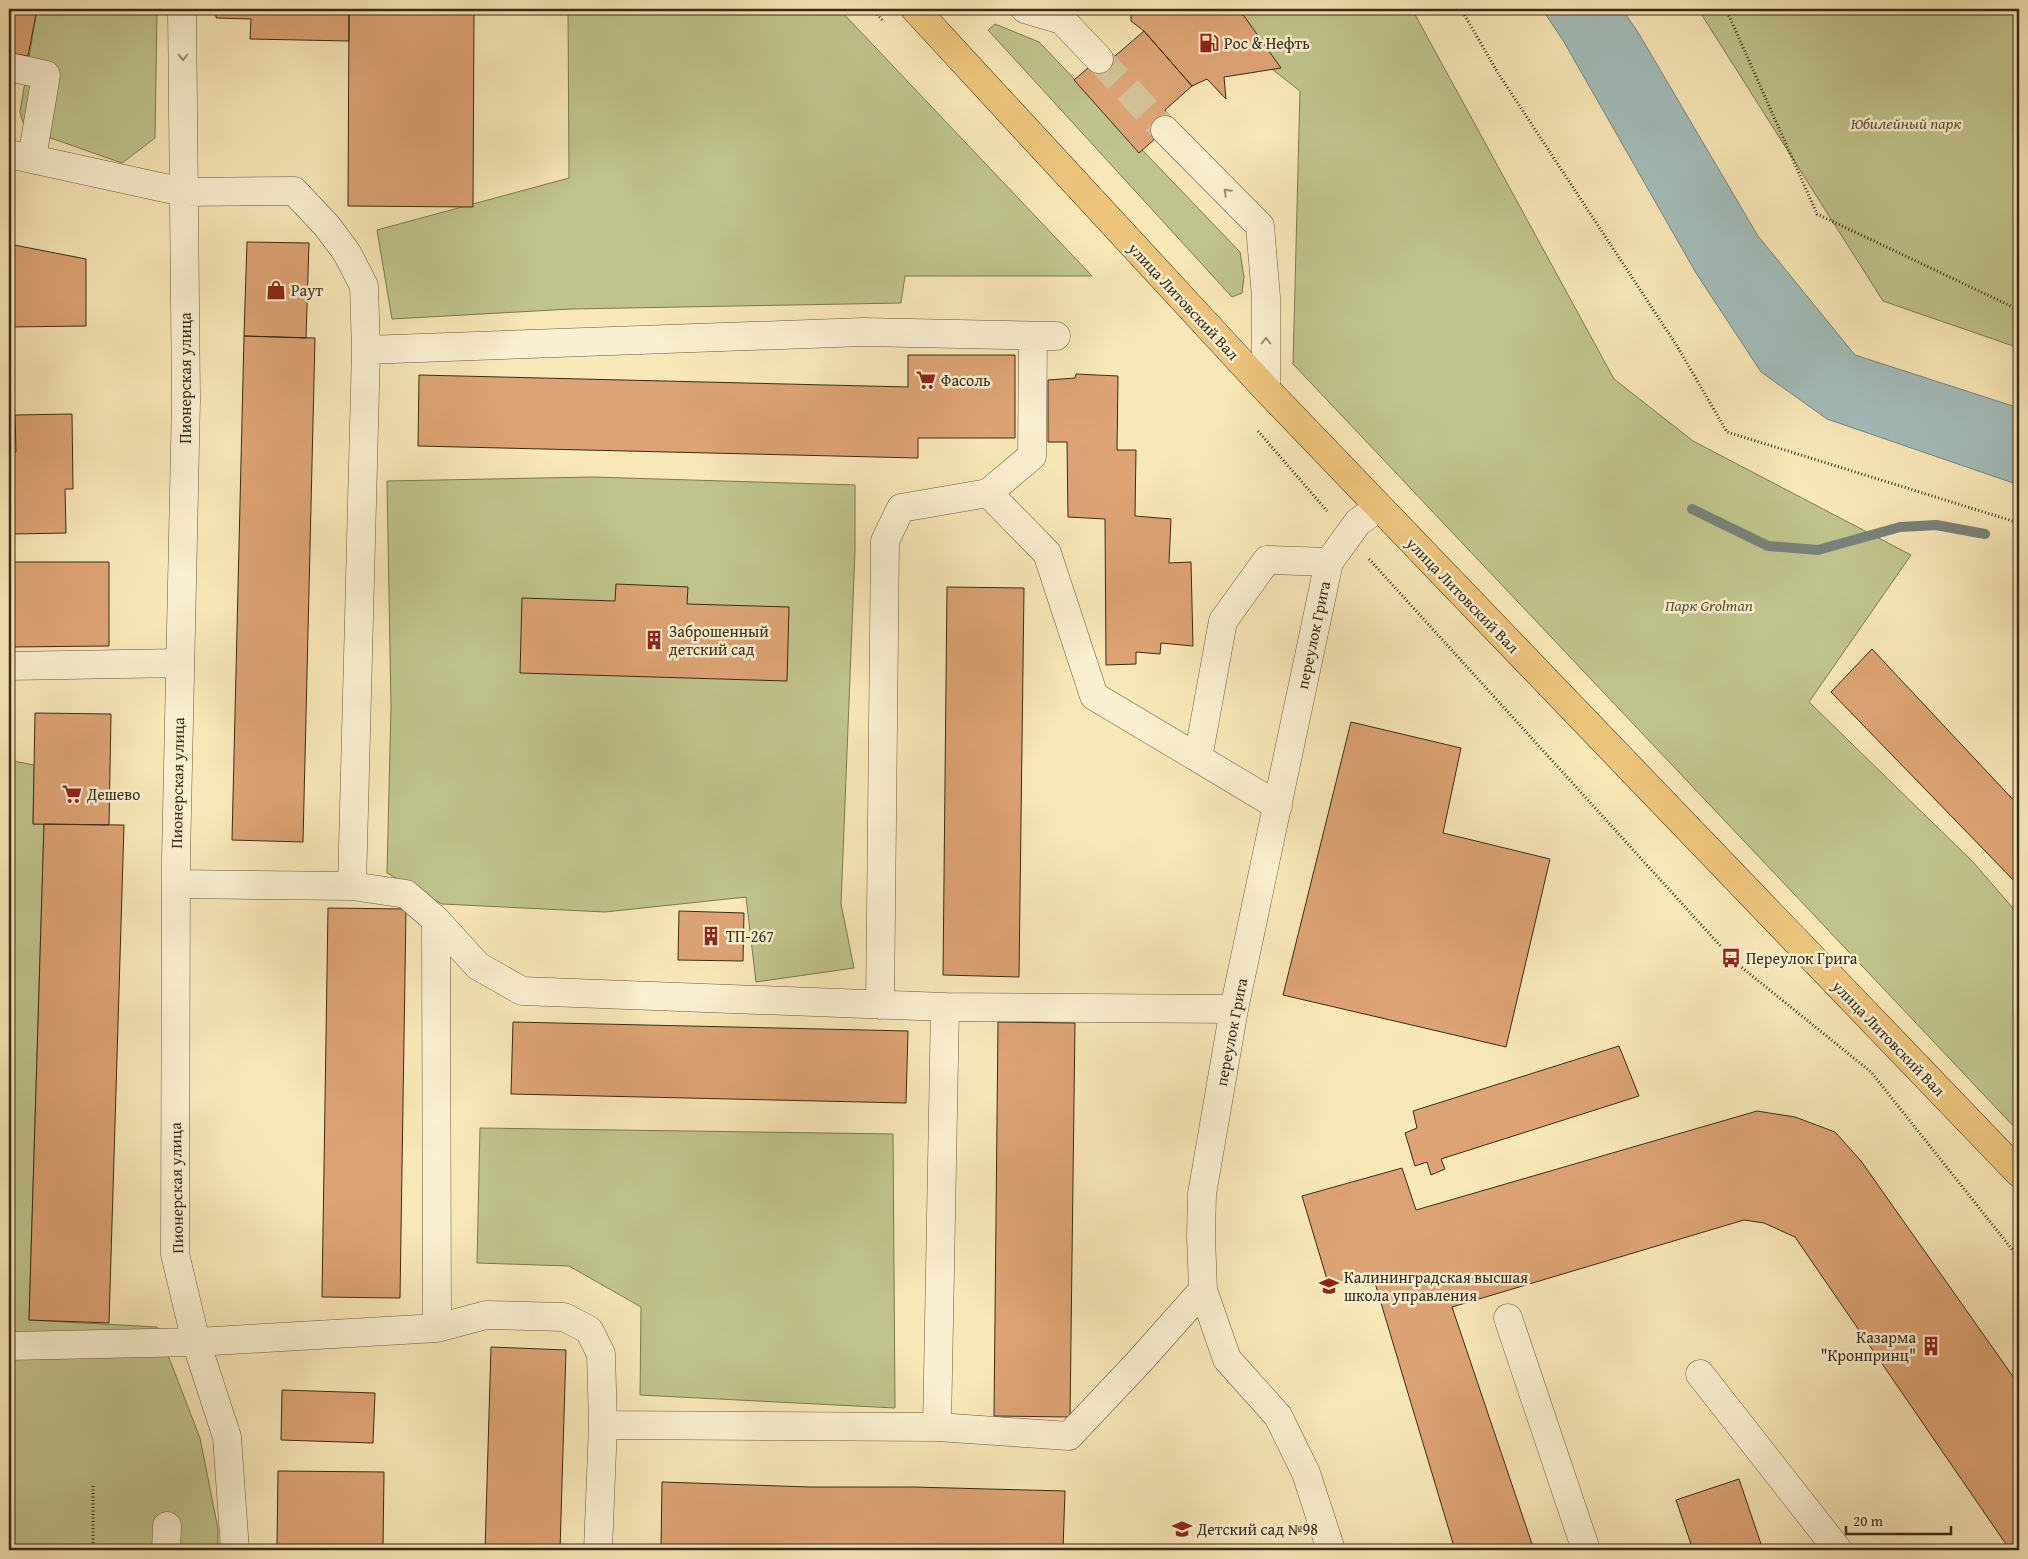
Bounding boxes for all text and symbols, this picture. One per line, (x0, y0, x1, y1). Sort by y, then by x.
place label: Рос & Нефть (1224, 31, 1310, 55)
fuel station icon: Рос & Нефть (1198, 32, 1220, 54)
one-way arrow (178, 54, 188, 62)
park label: Юбилейный парк (1851, 111, 1961, 135)
one-way arrow (1224, 189, 1233, 198)
street label: улица Литовский Вал (1122, 236, 1245, 365)
place label: Раут (291, 278, 323, 302)
shop icon: Раут (265, 279, 287, 301)
street label: Пионерская улица (173, 312, 197, 444)
one-way arrow (1261, 336, 1271, 344)
place label: Фасоль (941, 368, 991, 392)
supermarket icon: Фасоль (915, 369, 937, 391)
street label: улица Литовский Вал (1400, 531, 1525, 659)
street label: переулок Грига (1290, 578, 1336, 691)
park label: Парк Grolman (1665, 593, 1753, 617)
place label: Заброшенный детский сад (669, 619, 769, 661)
building icon: Заброшенный детский сад (643, 629, 665, 651)
street label: Пионерская улица (164, 717, 190, 849)
place label: Дешево (86, 782, 140, 806)
supermarket icon: Дешево (61, 783, 83, 805)
place label: ТП-267 (726, 924, 774, 948)
building icon: ТП-267 (700, 925, 722, 947)
place label: Переулок Грига (1746, 946, 1858, 970)
bus stop icon: Переулок Грига (1720, 947, 1742, 969)
street label: улица Литовский Вал (1826, 974, 1951, 1102)
street label: переулок Грига (1209, 975, 1253, 1088)
street label: Пионерская улица (163, 1122, 189, 1254)
place label: Калининградская высшая школа управления (1344, 1265, 1528, 1307)
school or university icon: Калининградская высшая школа управления (1318, 1275, 1340, 1297)
place label: Казарма "Кронпринц" (1820, 1325, 1916, 1367)
building icon: Казарма "Кронпринц" (1920, 1335, 1942, 1357)
scale bar (1846, 1504, 1950, 1536)
text: 20 m (1853, 1510, 1884, 1531)
place label: Детский сад №98 (1196, 1517, 1318, 1541)
school or university icon: Детский сад №98 (1171, 1518, 1193, 1540)

